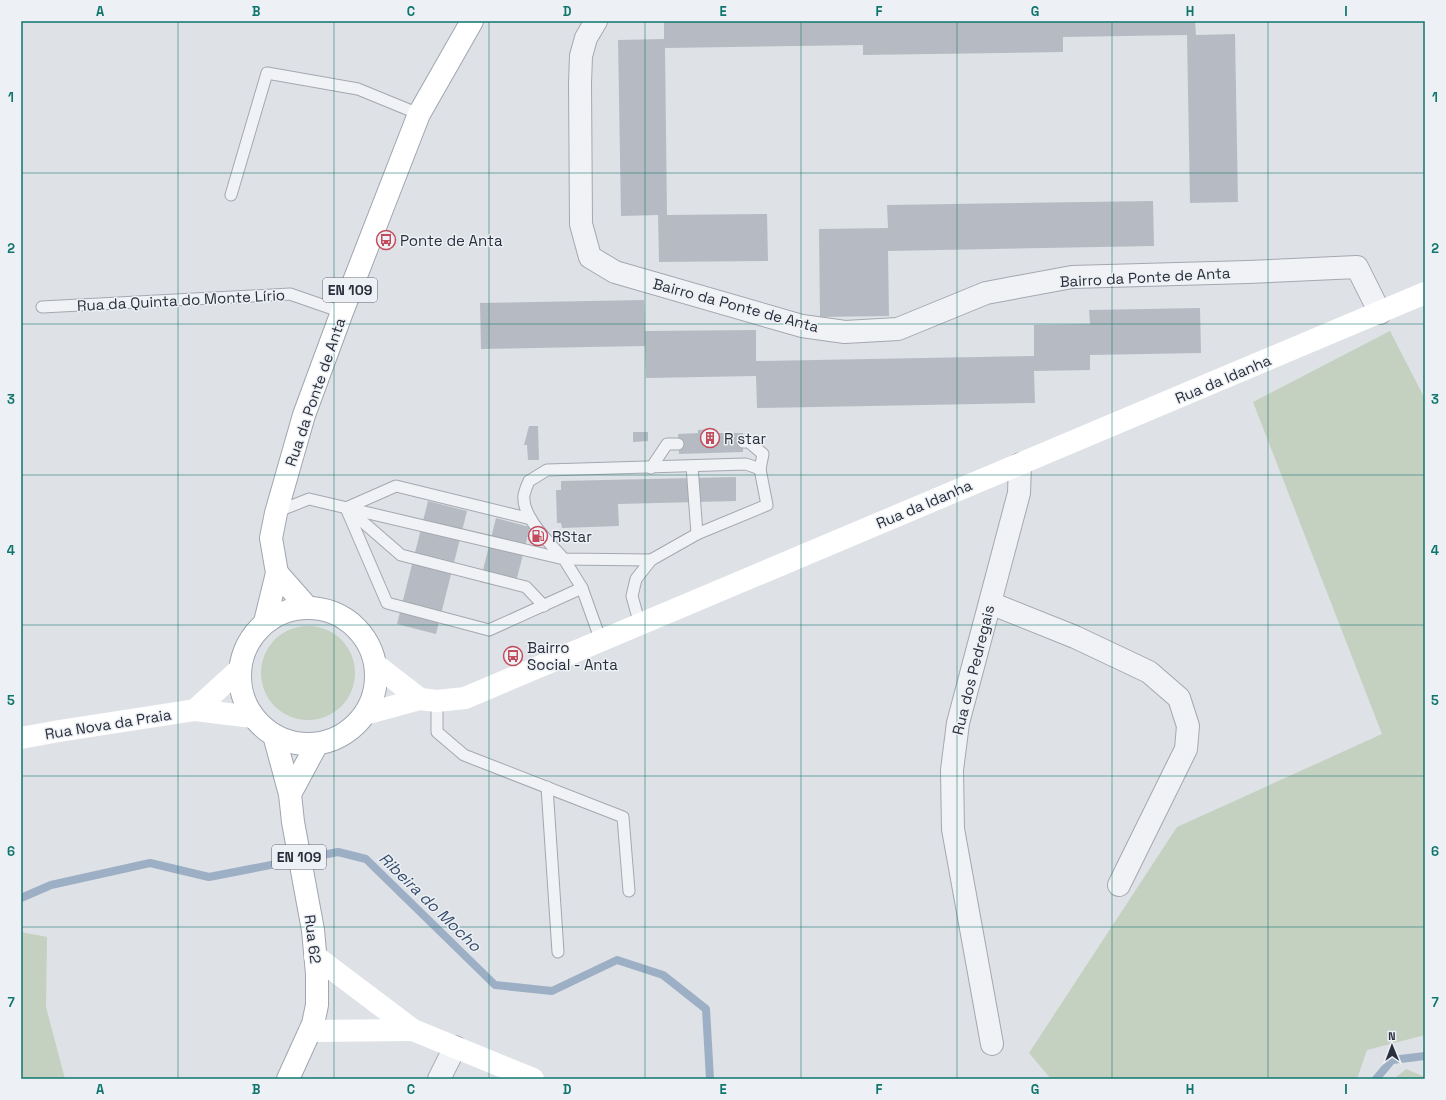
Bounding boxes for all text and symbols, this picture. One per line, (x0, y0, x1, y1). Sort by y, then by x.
text: A (96, 3, 105, 20)
text: B (252, 3, 261, 20)
text: C (407, 3, 415, 20)
text: D (563, 3, 572, 20)
text: E (719, 3, 727, 20)
text: F (876, 3, 883, 20)
text: G (1031, 3, 1039, 20)
text: H (1186, 3, 1194, 20)
text: I (1344, 3, 1348, 20)
text: 1 (8, 89, 14, 106)
text: 1 (1432, 89, 1438, 106)
bus stop icon: Ponte de Anta (375, 229, 397, 251)
place label: Ponte de Anta (400, 231, 503, 250)
text: 2 (7, 240, 15, 257)
text: 2 (1431, 240, 1439, 257)
street label: Bairro da Ponte de Anta (1059, 263, 1231, 291)
street label: Bairro da Ponte de Anta (651, 274, 821, 336)
road number: EN 109 (323, 278, 377, 302)
street label: Rua da Quinta do Monte Lírio (76, 285, 286, 315)
street label: Rua da Ponte de Anta (281, 315, 349, 469)
street label: Rua da Idanha (1172, 350, 1274, 408)
text: 3 (7, 391, 15, 408)
text: 3 (1431, 391, 1439, 408)
building icon: R star (699, 427, 721, 449)
place label: R star (724, 429, 767, 448)
street label: Rua da Idanha (873, 475, 975, 533)
fuel station icon: RStar (527, 525, 549, 547)
place label: RStar (552, 527, 592, 546)
text: 4 (7, 542, 15, 559)
text: 4 (1431, 542, 1439, 559)
street label: Rua dos Pedregais (948, 603, 998, 737)
place label: Bairro Social - Anta (527, 638, 618, 674)
bus stop icon: Bairro Social - Anta (502, 645, 524, 667)
text: 5 (7, 692, 15, 709)
text: 5 (1431, 692, 1439, 709)
street label: Rua Nova da Praia (43, 705, 173, 743)
text: 6 (7, 843, 15, 860)
text: 6 (1431, 843, 1439, 860)
road number: EN 109 (272, 845, 326, 869)
water label: Ribeira do Mocho (374, 848, 486, 957)
street label: Rua 62 (301, 913, 325, 965)
text: 7 (7, 994, 15, 1011)
text: 7 (1431, 994, 1439, 1011)
north arrow (1372, 1026, 1412, 1066)
text: N (1388, 1029, 1396, 1043)
text: A (96, 1081, 105, 1098)
text: B (252, 1081, 261, 1098)
text: C (407, 1081, 415, 1098)
text: D (563, 1081, 572, 1098)
text: E (719, 1081, 727, 1098)
text: F (876, 1081, 883, 1098)
text: G (1031, 1081, 1039, 1098)
text: H (1186, 1081, 1194, 1098)
text: I (1344, 1081, 1348, 1098)

